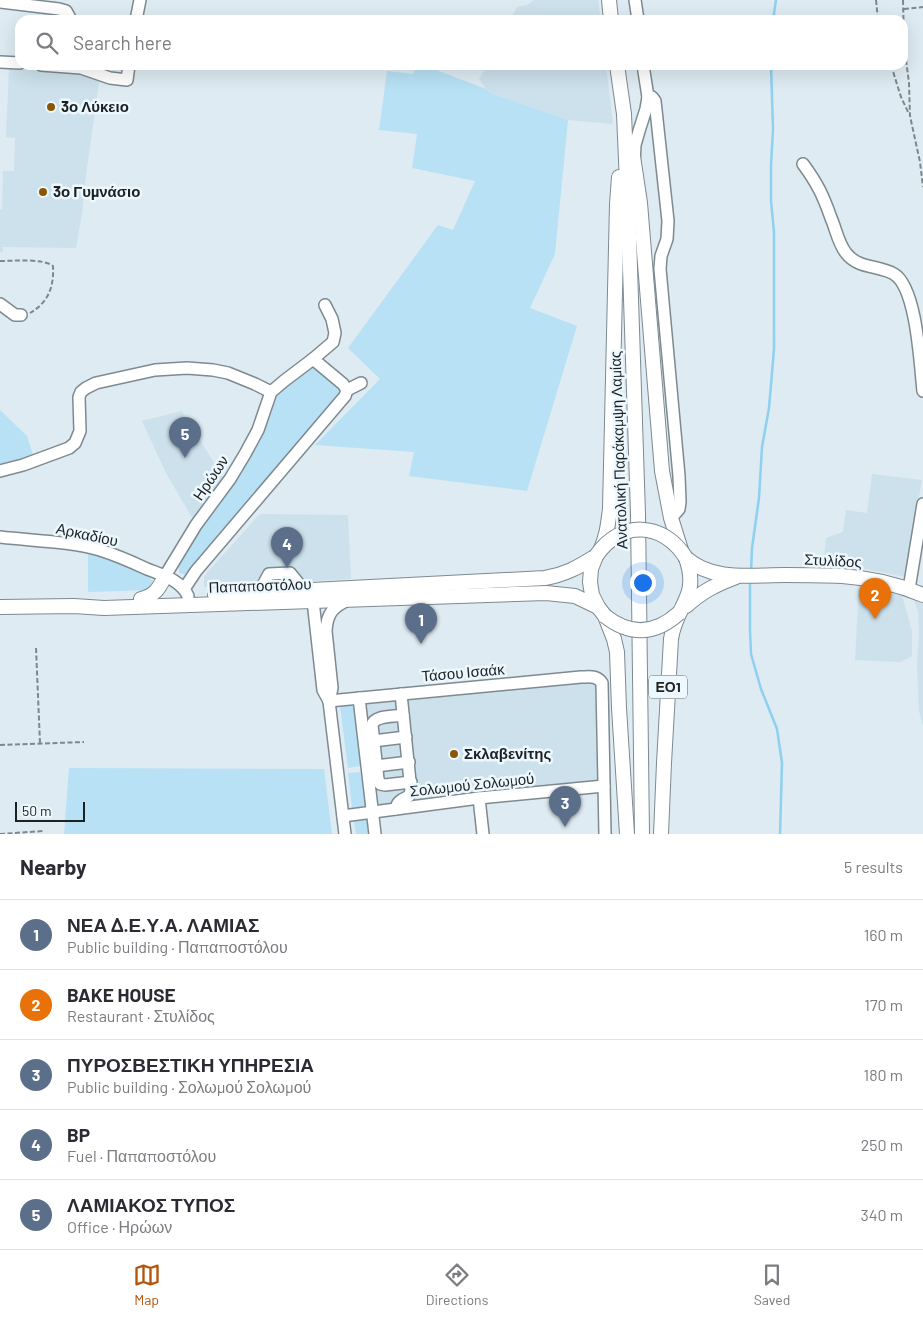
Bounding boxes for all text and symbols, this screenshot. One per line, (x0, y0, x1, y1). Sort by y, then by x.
search box (15, 15, 908, 70)
icon: search (33, 29, 61, 57)
text: Search here (73, 31, 172, 54)
place label: 3ο Λύκειο (61, 97, 129, 115)
marker: 3ο Λύκειο (45, 101, 57, 113)
place label: 3ο Γυμνάσιο (53, 182, 140, 200)
marker: 3ο Γυμνάσιο (37, 186, 49, 198)
street label: Ανατολική Παράκαμψη Λαμίας (606, 351, 630, 549)
pin: 5 (169, 417, 201, 458)
street label: Ηρώων (189, 452, 232, 503)
street label: Αρκαδίου (55, 519, 120, 549)
pin: 4 (271, 527, 303, 568)
street label: Στυλίδος (804, 550, 862, 570)
your location (630, 570, 656, 596)
street label: Παπαποστόλου (208, 574, 312, 596)
pin: 2 (859, 578, 891, 619)
pin: 1 (405, 603, 437, 644)
street label: Τάσου Ισαάκ (421, 659, 506, 685)
road number: ΕΟ1 (649, 676, 687, 699)
place label: Σκλαβενίτης (464, 744, 551, 762)
marker: Σκλαβενίτης (448, 748, 460, 760)
street label: Σολωμού Σολωμού (409, 769, 535, 799)
pin: 3 (549, 786, 581, 827)
scale bar (15, 799, 85, 822)
text: 50 m (22, 802, 51, 819)
text: Nearby (20, 854, 86, 879)
text: 5 results (844, 857, 903, 876)
text: ΝΕΑ Δ.Ε.Υ.Α. ΛΑΜΙΑΣ (67, 913, 259, 936)
text: 1 (33, 925, 39, 944)
text: 160 m (864, 925, 903, 944)
text: Public building · Παπαποστόλου (67, 937, 288, 956)
text: BAKE HOUSE (67, 983, 176, 1006)
text: 2 (32, 995, 40, 1014)
text: 170 m (864, 995, 903, 1014)
text: Restaurant · Στυλίδος (67, 1006, 215, 1025)
text: ΠΥΡΟΣΒΕΣΤΙΚΗ ΥΠΗΡΕΣΙΑ (67, 1053, 314, 1076)
text: 3 (32, 1065, 40, 1084)
text: 180 m (864, 1065, 903, 1084)
text: Public building · Σολωμού Σολωμού (67, 1077, 311, 1096)
text: BP (67, 1123, 90, 1146)
text: 4 (31, 1135, 41, 1154)
text: 250 m (861, 1135, 903, 1154)
text: Fuel · Παπαποστόλου (67, 1146, 216, 1165)
text: ΛΑΜΙΑΚΟΣ ΤΥΠΟΣ (67, 1193, 235, 1216)
text: 5 (32, 1205, 40, 1224)
text: 340 m (860, 1205, 903, 1224)
text: Office · Ηρώων (67, 1217, 172, 1236)
tab: Map (133, 1261, 161, 1308)
tab: Directions (426, 1261, 488, 1308)
tab: Saved (754, 1261, 790, 1308)

